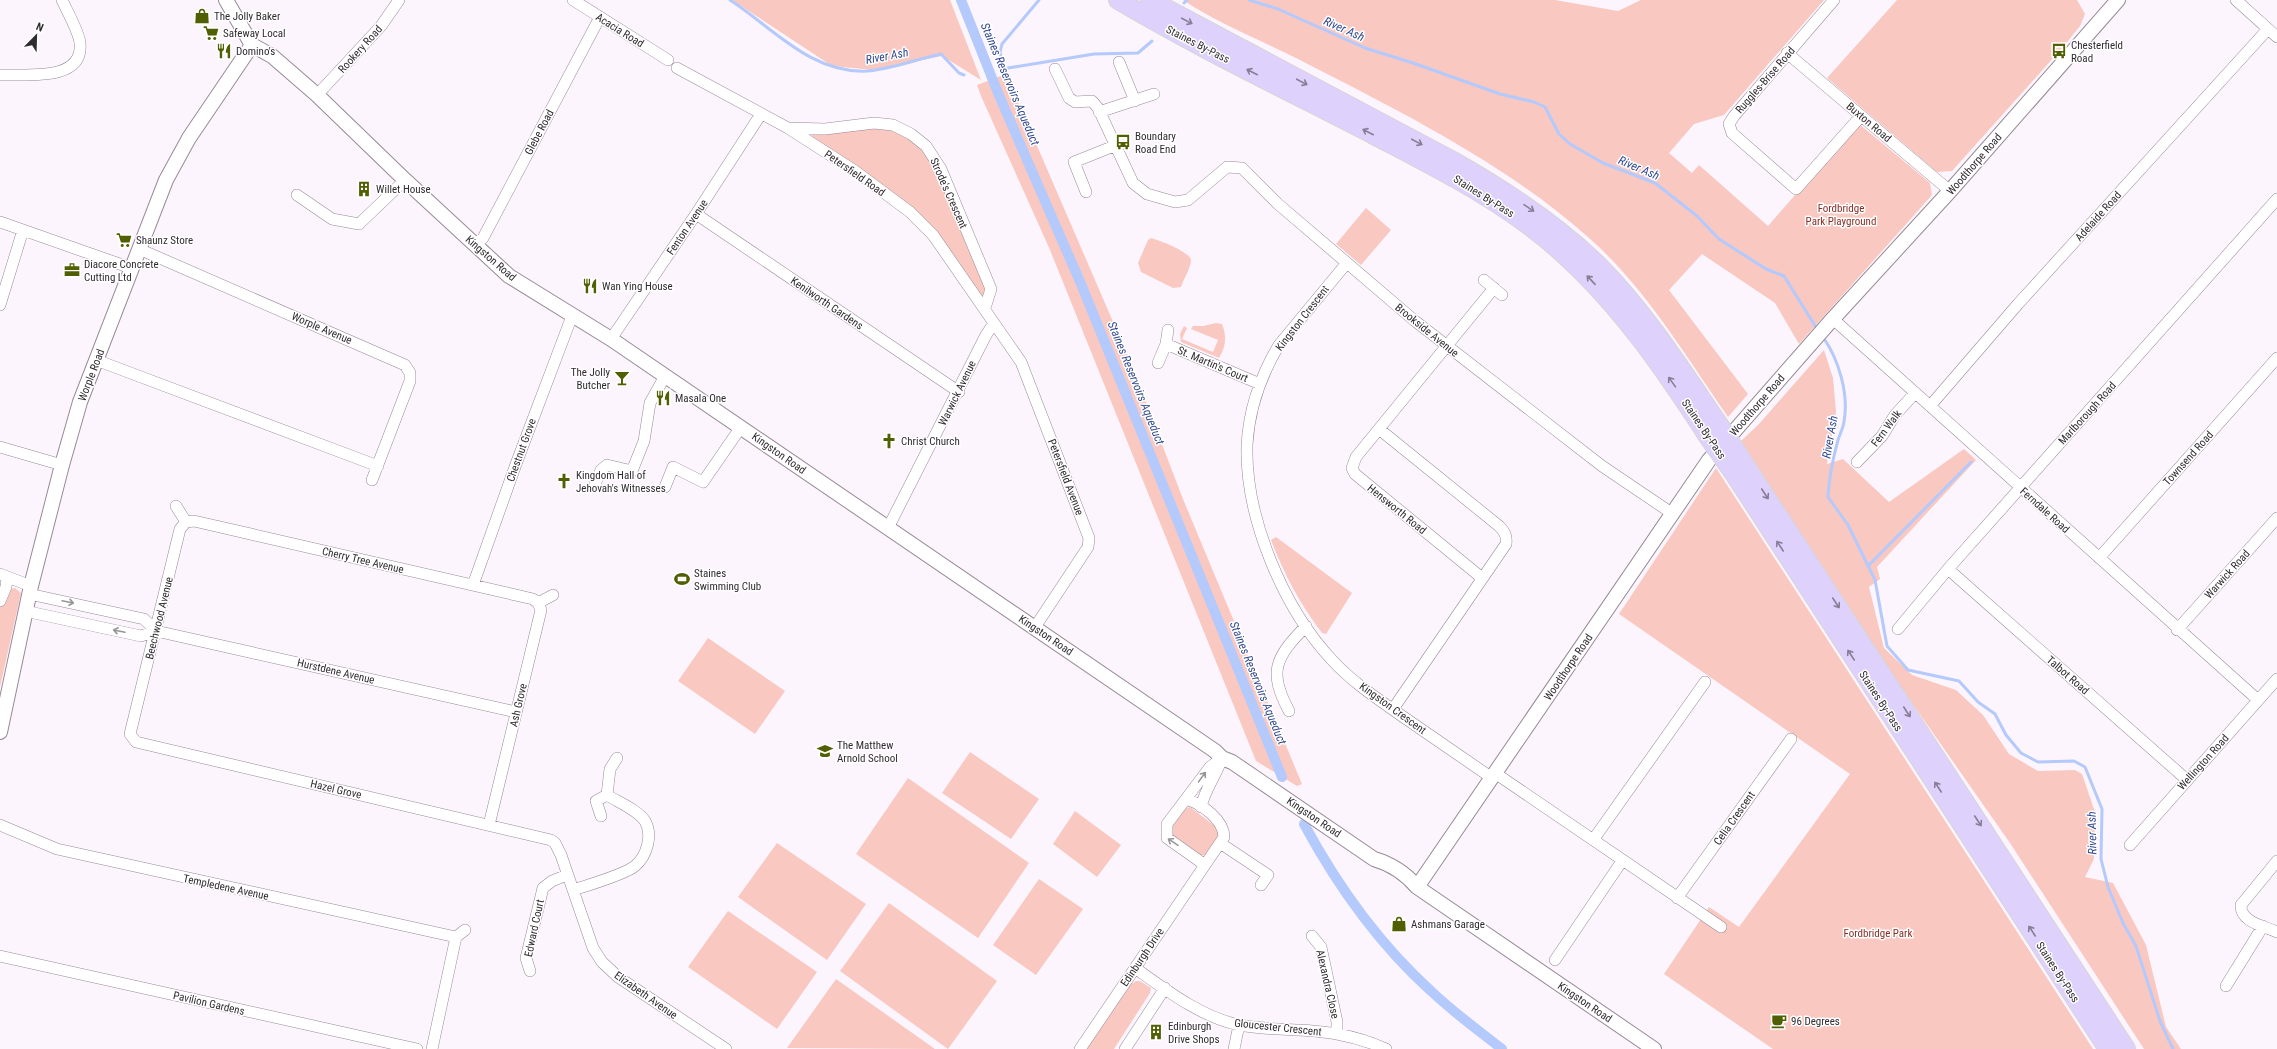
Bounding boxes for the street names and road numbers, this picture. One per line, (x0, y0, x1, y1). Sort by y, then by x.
street label: Acacia Road (593, 11, 646, 50)
street label: Rookery Road (336, 23, 385, 76)
street label: Staines By-Pass (1164, 23, 1232, 66)
street label: Ruggles-Brise Road (1733, 44, 1798, 116)
street label: Buxton Road (1844, 100, 1894, 145)
street label: Glebe Road (522, 107, 557, 157)
street label: Woodthorpe Road (1944, 131, 2005, 198)
street label: Petersfield Road (822, 148, 888, 199)
street label: Strode's Crescent (927, 156, 970, 230)
street label: Staines By-Pass (1451, 173, 1517, 220)
street label: Adelaide Road (2073, 189, 2124, 244)
street label: Fenton Avenue (664, 197, 711, 257)
street label: Kingston Road (463, 233, 519, 284)
street label: Kenilworth Gardens (788, 274, 865, 333)
street label: Kingston Crescent (1273, 283, 1332, 354)
street label: Brookside Avenue (1392, 301, 1461, 360)
street label: Worple Avenue (290, 310, 354, 347)
street label: St. Martin's Court (1176, 344, 1250, 385)
street label: Worple Road (76, 347, 107, 403)
street label: Warwick Avenue (936, 359, 979, 428)
street label: Woodthorpe Road (1727, 372, 1788, 439)
street label: Marlborough Road (2056, 379, 2119, 447)
street label: Staines By-Pass (1679, 397, 1728, 462)
street label: Fern Walk (1868, 407, 1904, 449)
street label: Chestnut Grove (504, 417, 539, 484)
street label: Townsend Road (2161, 428, 2216, 488)
street label: Kingston Road (749, 430, 808, 477)
street label: Petersfield Avenue (1045, 437, 1086, 517)
street label: Hensworth Road (1365, 482, 1429, 537)
street label: Ferndale Road (2017, 485, 2072, 536)
street label: Cherry Tree Avenue (321, 545, 405, 576)
street label: Warwick Road (2202, 547, 2253, 601)
street label: Beechwood Avenue (143, 576, 176, 661)
street label: Kingston Road (1016, 612, 1075, 658)
street label: Woodthorpe Road (1541, 632, 1595, 703)
street label: Talbot Road (2044, 654, 2091, 697)
street label: Hurstdene Avenue (296, 656, 376, 687)
street label: Staines By-Pass (1856, 669, 1905, 734)
street label: Kingston Crescent (1357, 680, 1429, 737)
street label: Ash Grove (507, 682, 530, 728)
street label: Wellington Road (2175, 732, 2232, 793)
street label: Hazel Grove (309, 777, 363, 802)
street label: Celia Crescent (1711, 789, 1758, 848)
street label: Kingston Road (1284, 794, 1343, 840)
street label: Templedene Avenue (182, 872, 270, 903)
street label: Edward Court (522, 898, 547, 958)
street label: Edinburgh Drive (1118, 926, 1167, 989)
street label: Staines By-Pass (2033, 940, 2082, 1005)
street label: Alexandra Close (1313, 948, 1342, 1020)
street label: Elizabeth Avenue (612, 969, 680, 1022)
street label: Kingston Road (1555, 979, 1614, 1025)
street label: Pavilion Gardens (172, 989, 246, 1018)
street label: Gloucester Crescent (1234, 1016, 1322, 1039)

